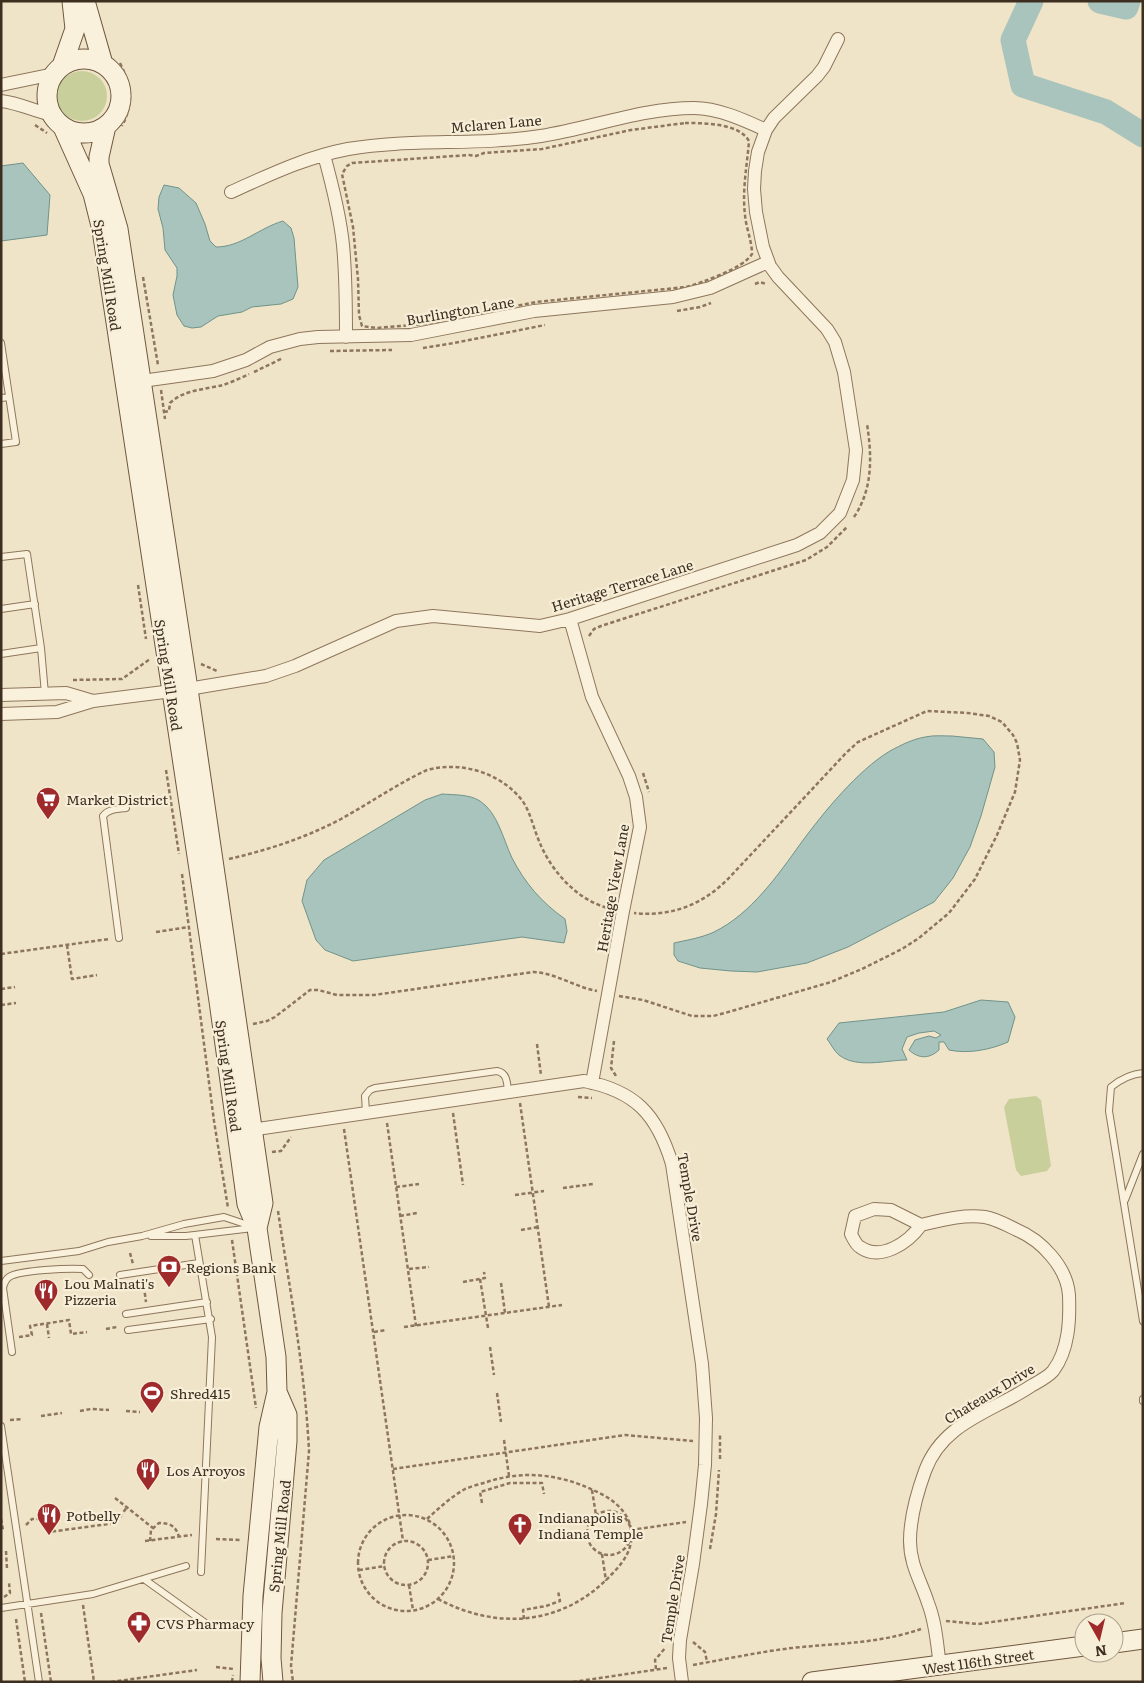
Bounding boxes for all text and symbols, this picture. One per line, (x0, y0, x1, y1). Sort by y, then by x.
street label: Mclaren Lane (450, 109, 542, 137)
street label: Spring Mill Road (89, 218, 127, 333)
street label: Burlington Lane (404, 291, 516, 329)
street label: Heritage Terrace Lane (549, 554, 695, 616)
street label: Spring Mill Road (150, 618, 188, 733)
supermarket icon: Market District (35, 786, 61, 820)
place label: Market District (66, 789, 169, 809)
street label: Heritage View Lane (591, 822, 633, 954)
street label: Spring Mill Road (211, 1019, 247, 1134)
street label: Temple Drive (673, 1151, 709, 1243)
bank icon: Regions Bank (156, 1254, 182, 1288)
place label: Regions Bank (186, 1257, 277, 1277)
place label: Lou Malnati's Pizzeria (64, 1273, 154, 1309)
restaurant icon: Lou Malnati's Pizzeria (33, 1278, 59, 1312)
street label: Chateaux Drive (940, 1358, 1038, 1428)
sports icon: Shred415 (139, 1380, 165, 1414)
place label: Shred415 (170, 1383, 230, 1403)
restaurant icon: Los Arroyos (135, 1457, 161, 1491)
place label: Los Arroyos (166, 1460, 245, 1480)
street label: Spring Mill Road (263, 1478, 295, 1593)
restaurant icon: Potbelly (36, 1502, 62, 1536)
place label: Potbelly (66, 1505, 122, 1525)
place label: Indianapolis Indiana Temple (538, 1507, 643, 1543)
church icon: Indianapolis Indiana Temple (507, 1512, 533, 1546)
street label: Temple Drive (655, 1553, 689, 1645)
pharmacy icon: CVS Pharmacy (126, 1610, 152, 1644)
place label: CVS Pharmacy (156, 1613, 255, 1633)
north arrow (1074, 1613, 1124, 1663)
text: N (1093, 1641, 1108, 1663)
street label: West 116th Street (921, 1643, 1035, 1679)

